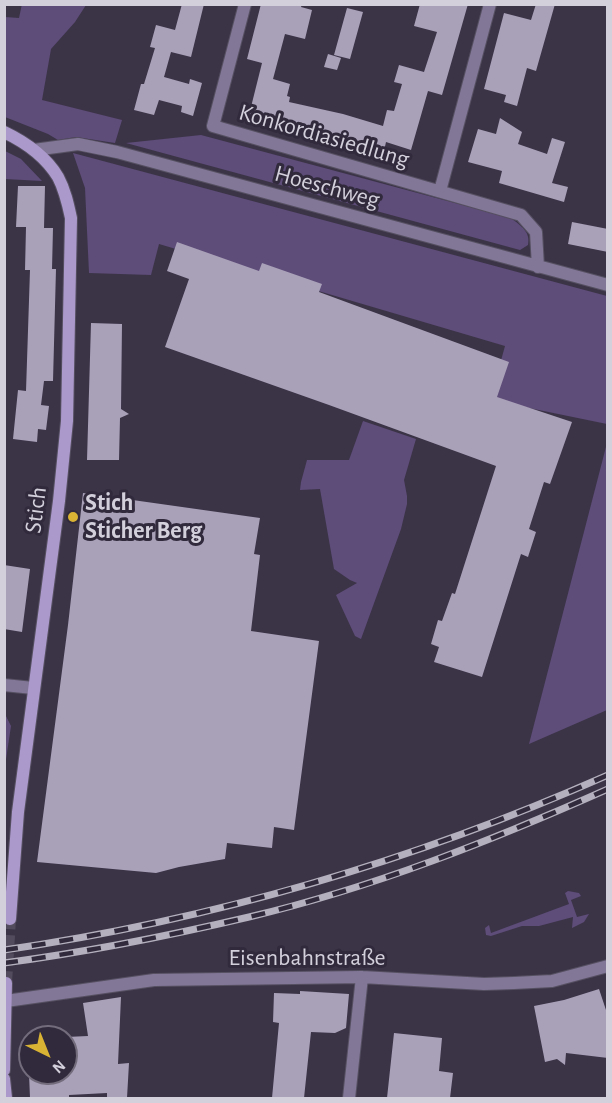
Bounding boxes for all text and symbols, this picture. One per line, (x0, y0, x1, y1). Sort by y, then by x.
street label: Konkordiasiedlung (236, 98, 412, 174)
street label: Hoeschweg (271, 159, 383, 215)
street label: Stich (19, 485, 53, 535)
place label: Stich Sticher Berg (85, 489, 202, 545)
marker: Stich Sticher Berg (66, 510, 80, 524)
street label: Eisenbahnstraße (228, 944, 386, 972)
north arrow (18, 1025, 78, 1085)
text: N (49, 1057, 68, 1076)

